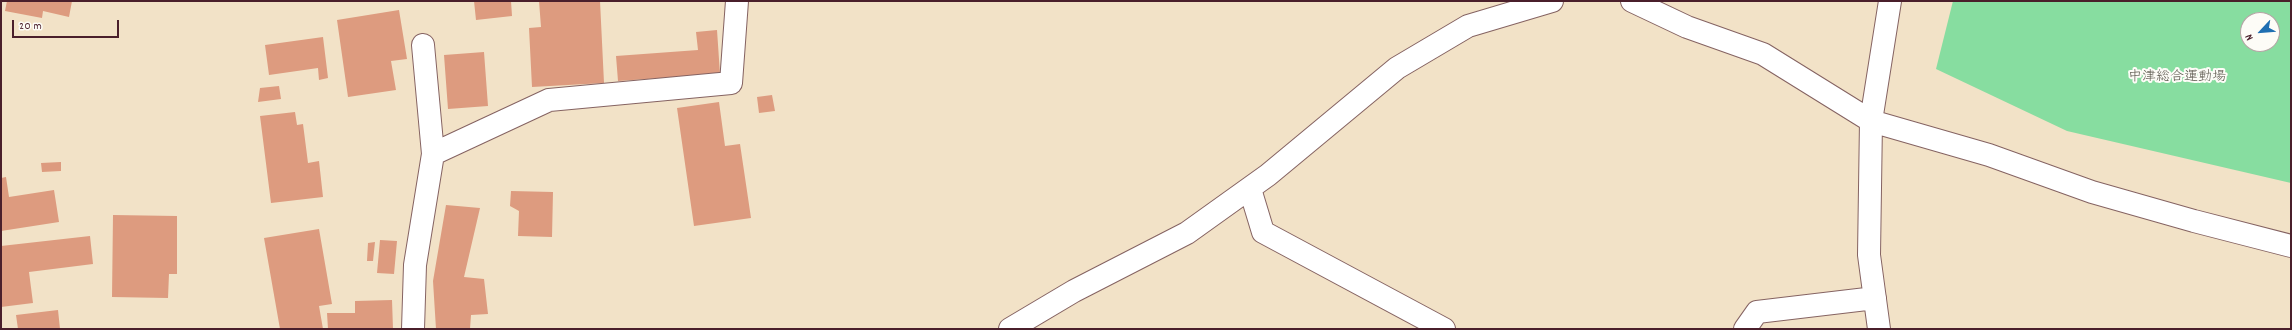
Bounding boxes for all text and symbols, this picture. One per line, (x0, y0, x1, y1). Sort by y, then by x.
scale bar (14, 12, 121, 38)
north arrow (2240, 12, 2280, 52)
text: 20 m (19, 18, 42, 35)
text: N (2242, 31, 2258, 43)
park label: 中津総合運動場 (2128, 70, 2226, 86)

